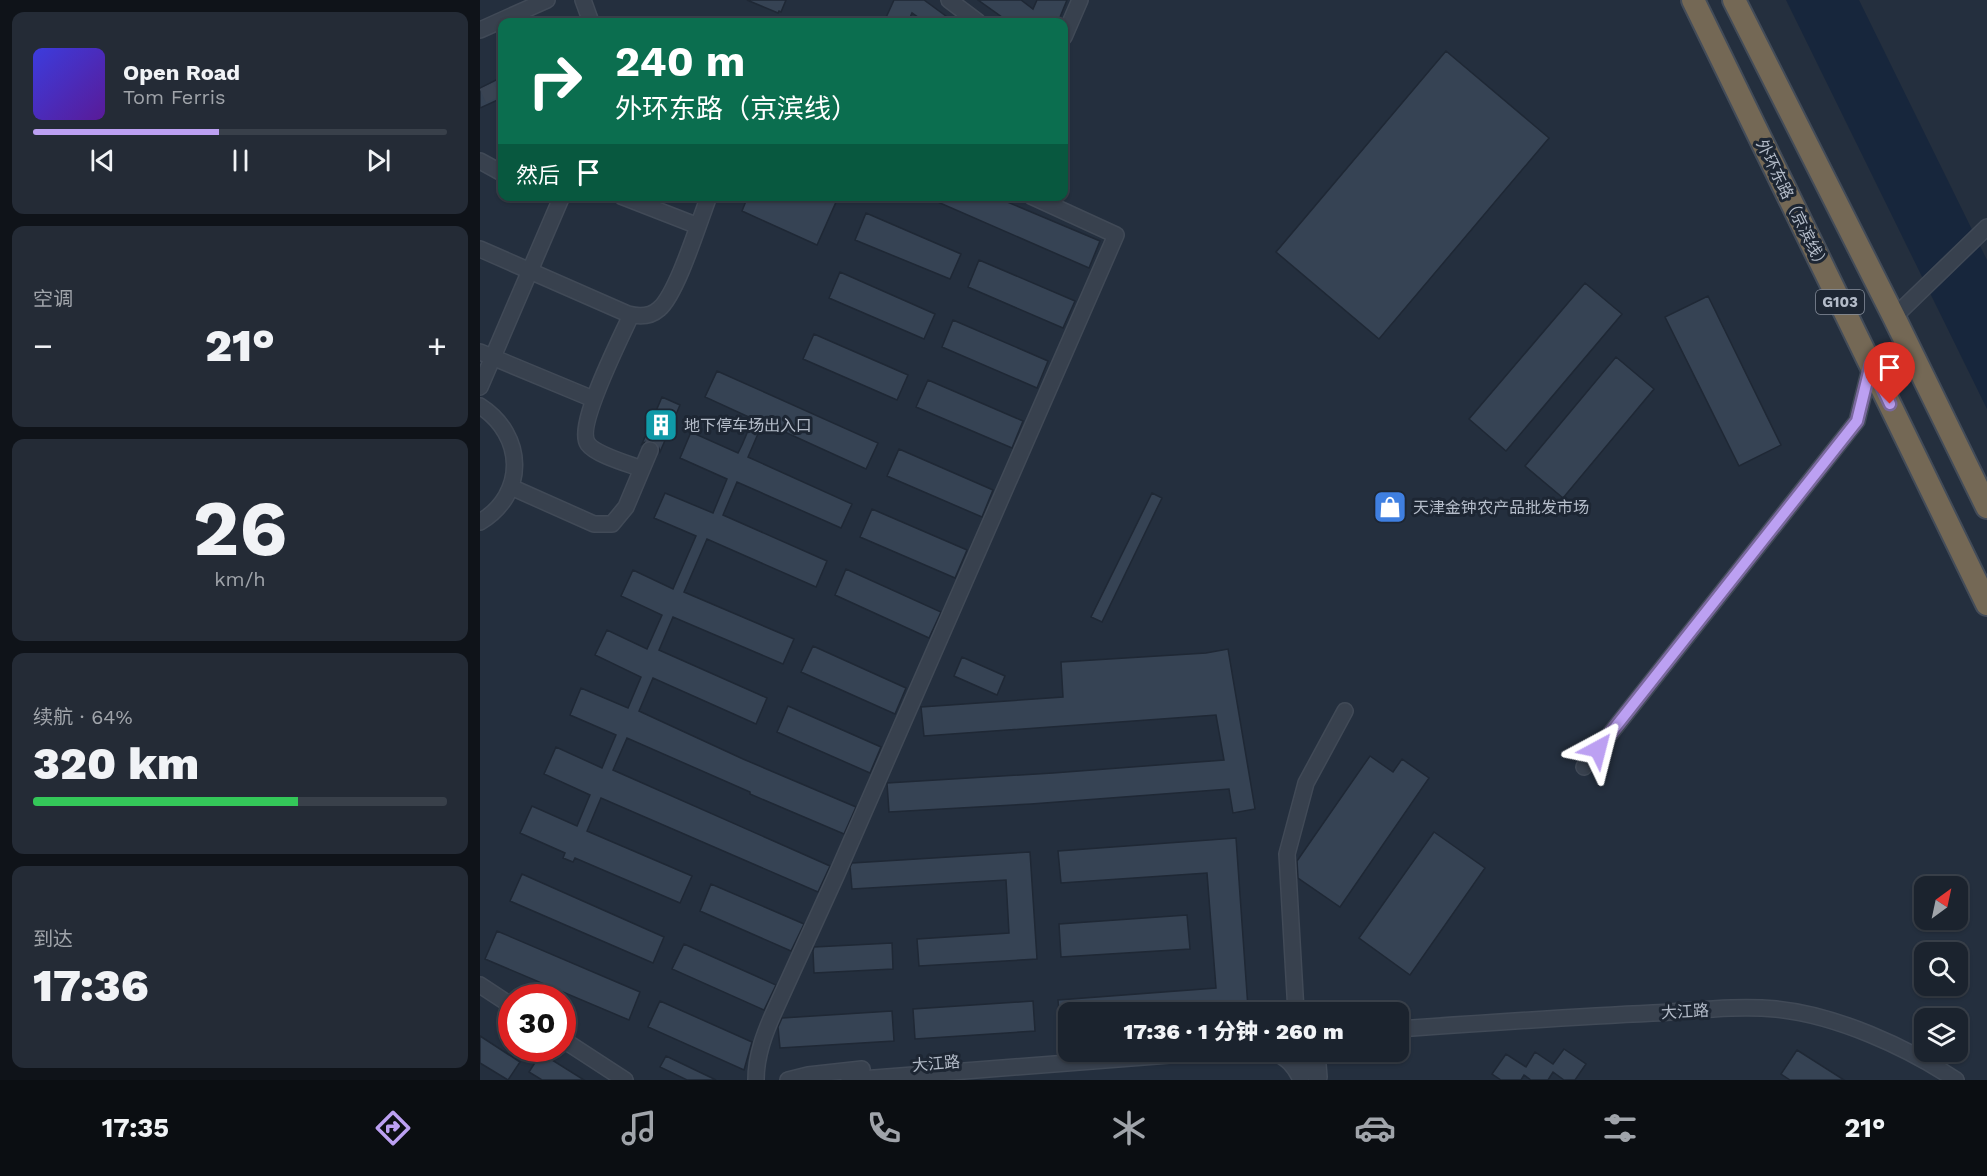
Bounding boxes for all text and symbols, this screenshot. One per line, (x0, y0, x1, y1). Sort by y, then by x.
text: 240 m (615, 37, 745, 86)
icon: right (516, 42, 594, 120)
text: Open Road (123, 60, 240, 85)
text: Tom Ferris (123, 85, 226, 109)
text: 外环东路（京滨线） (615, 93, 858, 125)
street label: 外环东路（京滨线） (1752, 136, 1833, 274)
icon: previous (86, 144, 119, 177)
icon: pause (224, 144, 257, 177)
icon: next (362, 144, 395, 177)
icon: arrive (572, 156, 605, 189)
text: 然后 (516, 163, 560, 188)
text: 空调 (33, 287, 73, 311)
road number: G103 (1816, 290, 1864, 314)
text: 21° (205, 319, 275, 372)
text: − (33, 326, 53, 365)
text: + (427, 326, 447, 365)
pin (1864, 342, 1915, 404)
icon: arrive (1873, 351, 1906, 384)
building icon: 地下停车场出入口 (643, 407, 679, 443)
place label: 地下停车场出入口 (684, 416, 812, 435)
text: 26 (193, 482, 287, 574)
shop icon: 天津金钟农产品批发市场 (1372, 489, 1408, 525)
place label: 天津金钟农产品批发市场 (1413, 498, 1589, 517)
text: km/h (214, 567, 266, 591)
text: 续航 · 64% (33, 705, 133, 729)
position arrow (1566, 717, 1630, 781)
text: 320 km (33, 737, 199, 790)
north arrow (1914, 876, 1968, 930)
map controls (1914, 876, 1968, 1062)
text: 到达 (33, 927, 73, 951)
button: search (1914, 942, 1968, 996)
text: 17:36 (33, 959, 149, 1012)
speed limit sign: 30 (498, 984, 576, 1062)
street label: 大江路 (1661, 1001, 1709, 1022)
button: layers (1914, 1008, 1968, 1062)
text: 17:36 · 1 分钟 · 260 m (1123, 1019, 1344, 1044)
street label: 大江路 (911, 1052, 961, 1075)
icon: directions (372, 1107, 414, 1149)
icon: music (618, 1107, 660, 1149)
icon: phone (863, 1107, 905, 1149)
icon: climate (1108, 1107, 1150, 1149)
icon: car (1354, 1107, 1396, 1149)
icon: filters (1599, 1107, 1641, 1149)
text: 17:35 (102, 1112, 169, 1144)
text: 21° (1844, 1112, 1885, 1144)

